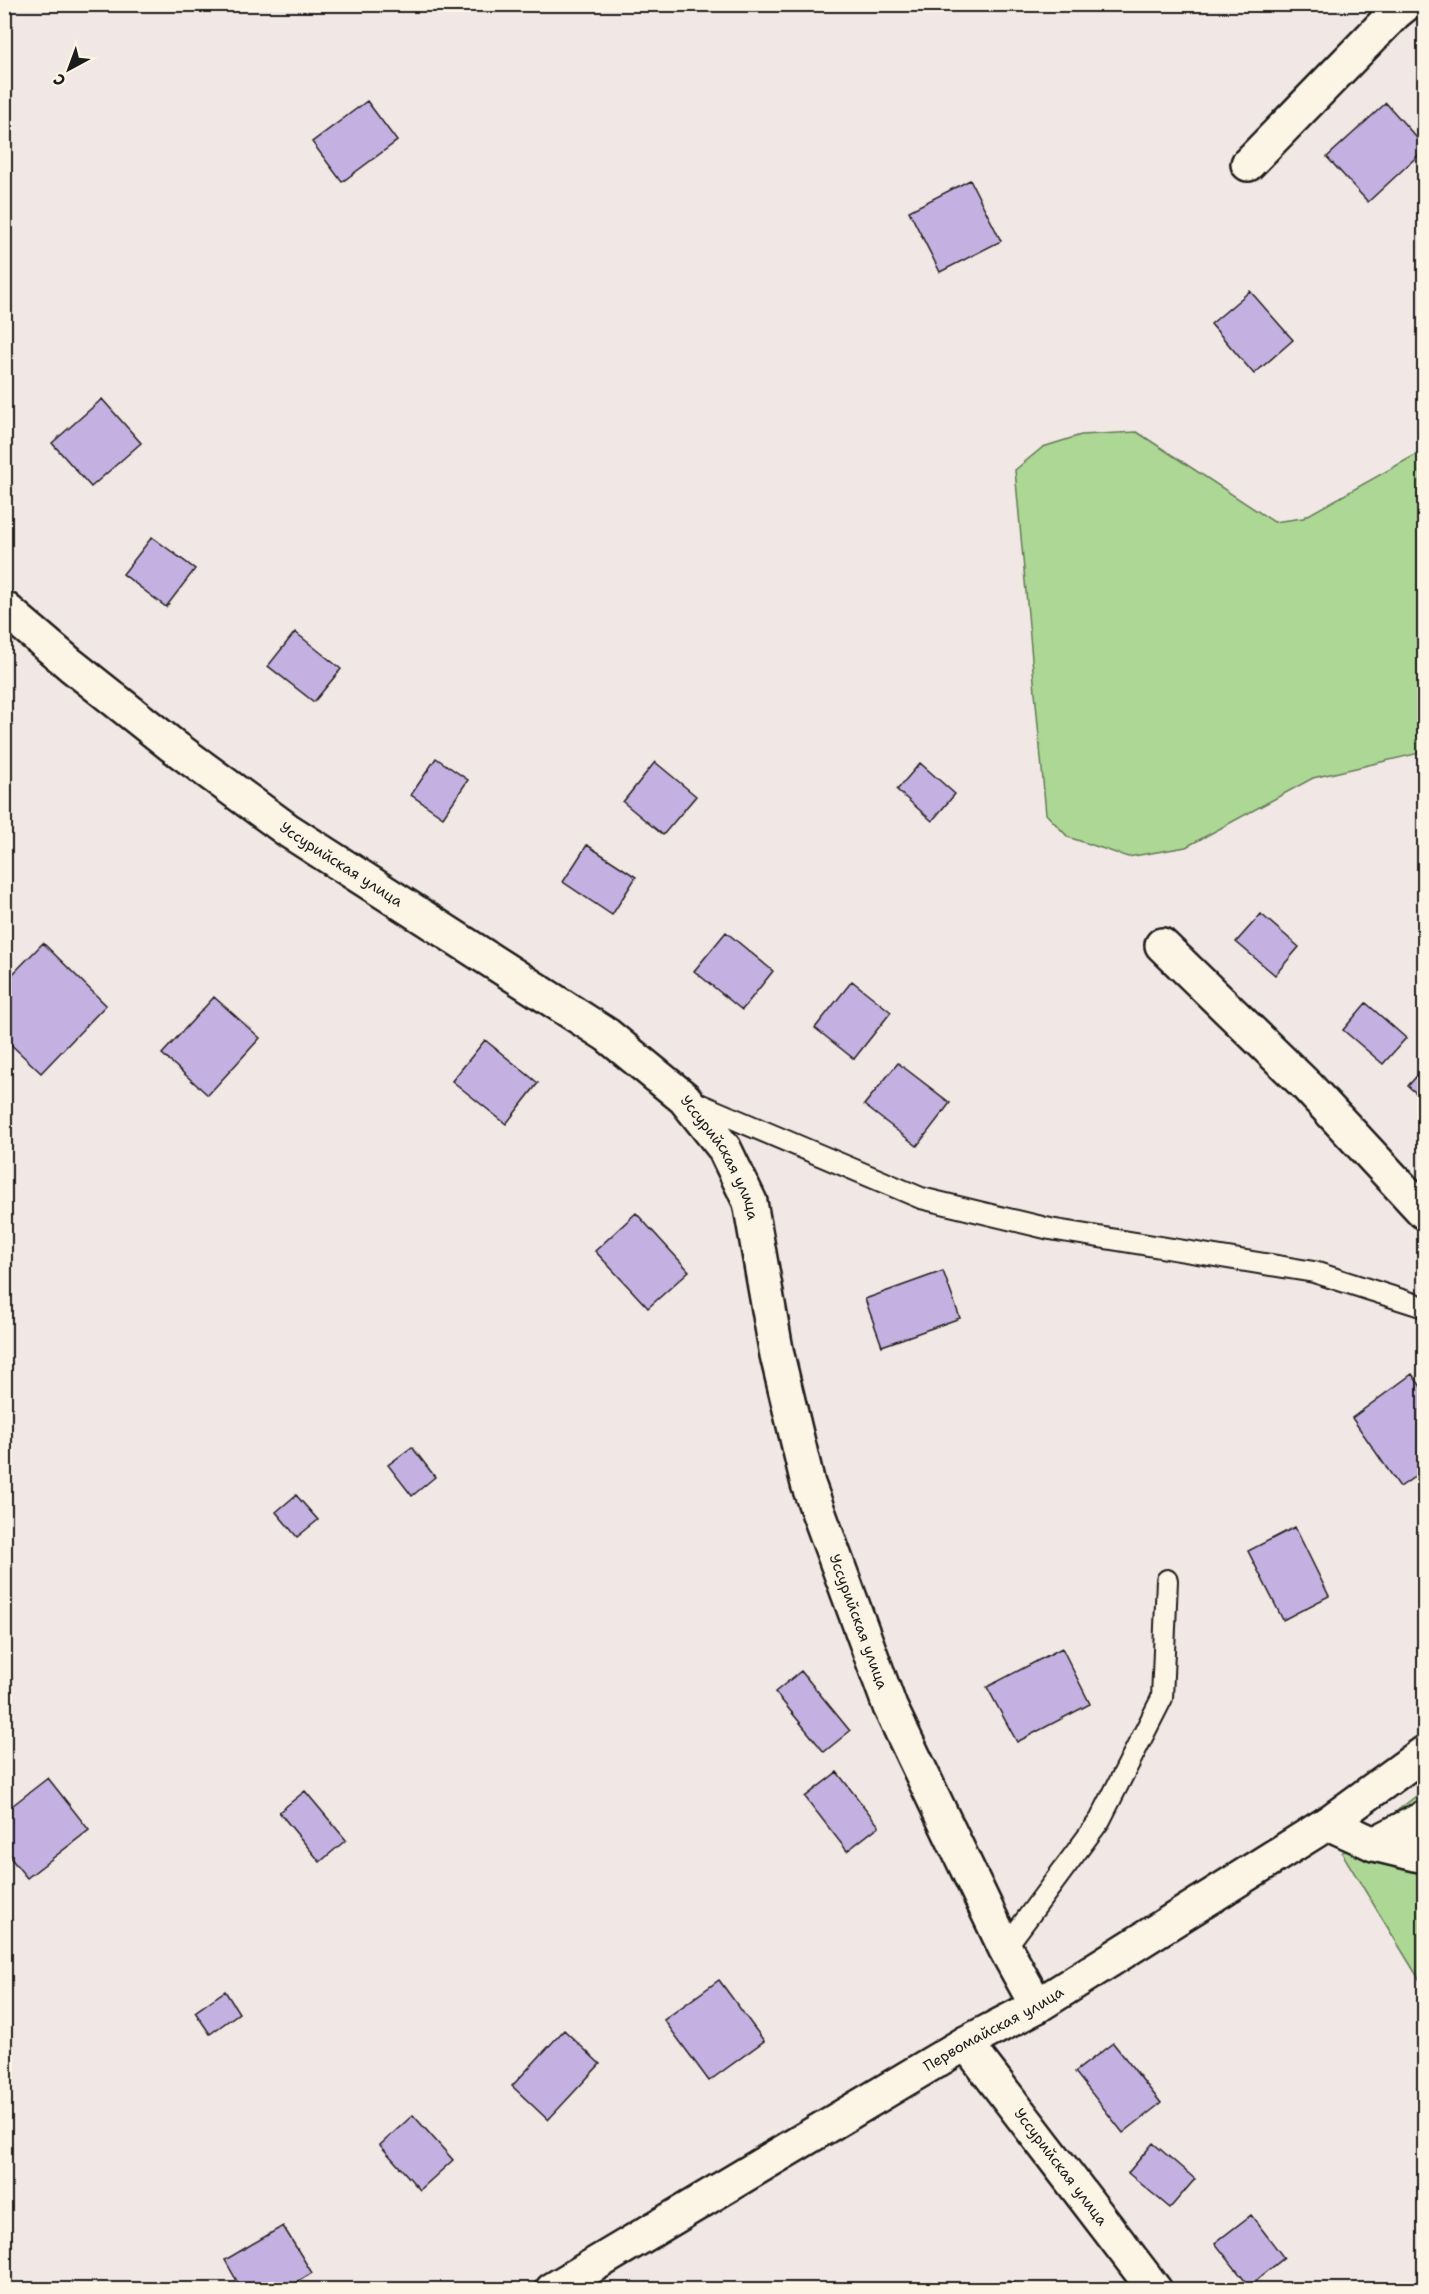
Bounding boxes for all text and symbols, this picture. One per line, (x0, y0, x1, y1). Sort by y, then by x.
north arrow (39, 39, 99, 99)
text: С (49, 69, 70, 91)
street label: Уссурийская улица (276, 817, 407, 912)
street label: Уссурийская улица (676, 1091, 763, 1222)
street label: Уссурийская улица (825, 1551, 893, 1693)
street label: Первомайская улица (920, 1981, 1068, 2076)
street label: Уссурийская улица (1009, 2104, 1113, 2230)

